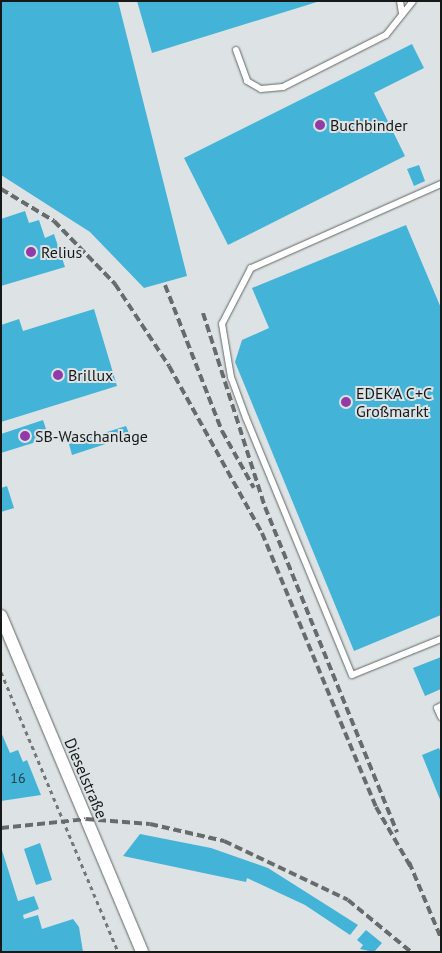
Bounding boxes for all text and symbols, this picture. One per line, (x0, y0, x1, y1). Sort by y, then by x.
place label: Buchbinder (330, 115, 408, 135)
marker: Buchbinder (314, 119, 326, 131)
place label: Relius (41, 242, 82, 262)
marker: Relius (25, 246, 37, 258)
place label: Brillux (68, 365, 113, 385)
marker: Brillux (52, 369, 64, 381)
place label: EDEKA C+C Großmarkt (356, 383, 433, 421)
marker: EDEKA C+C Großmarkt (340, 396, 352, 408)
place label: SB-Waschanlage (35, 426, 148, 446)
marker: SB-Waschanlage (19, 430, 31, 442)
street label: Dieselstraße (60, 735, 112, 821)
house number: 16 (10, 770, 26, 786)

